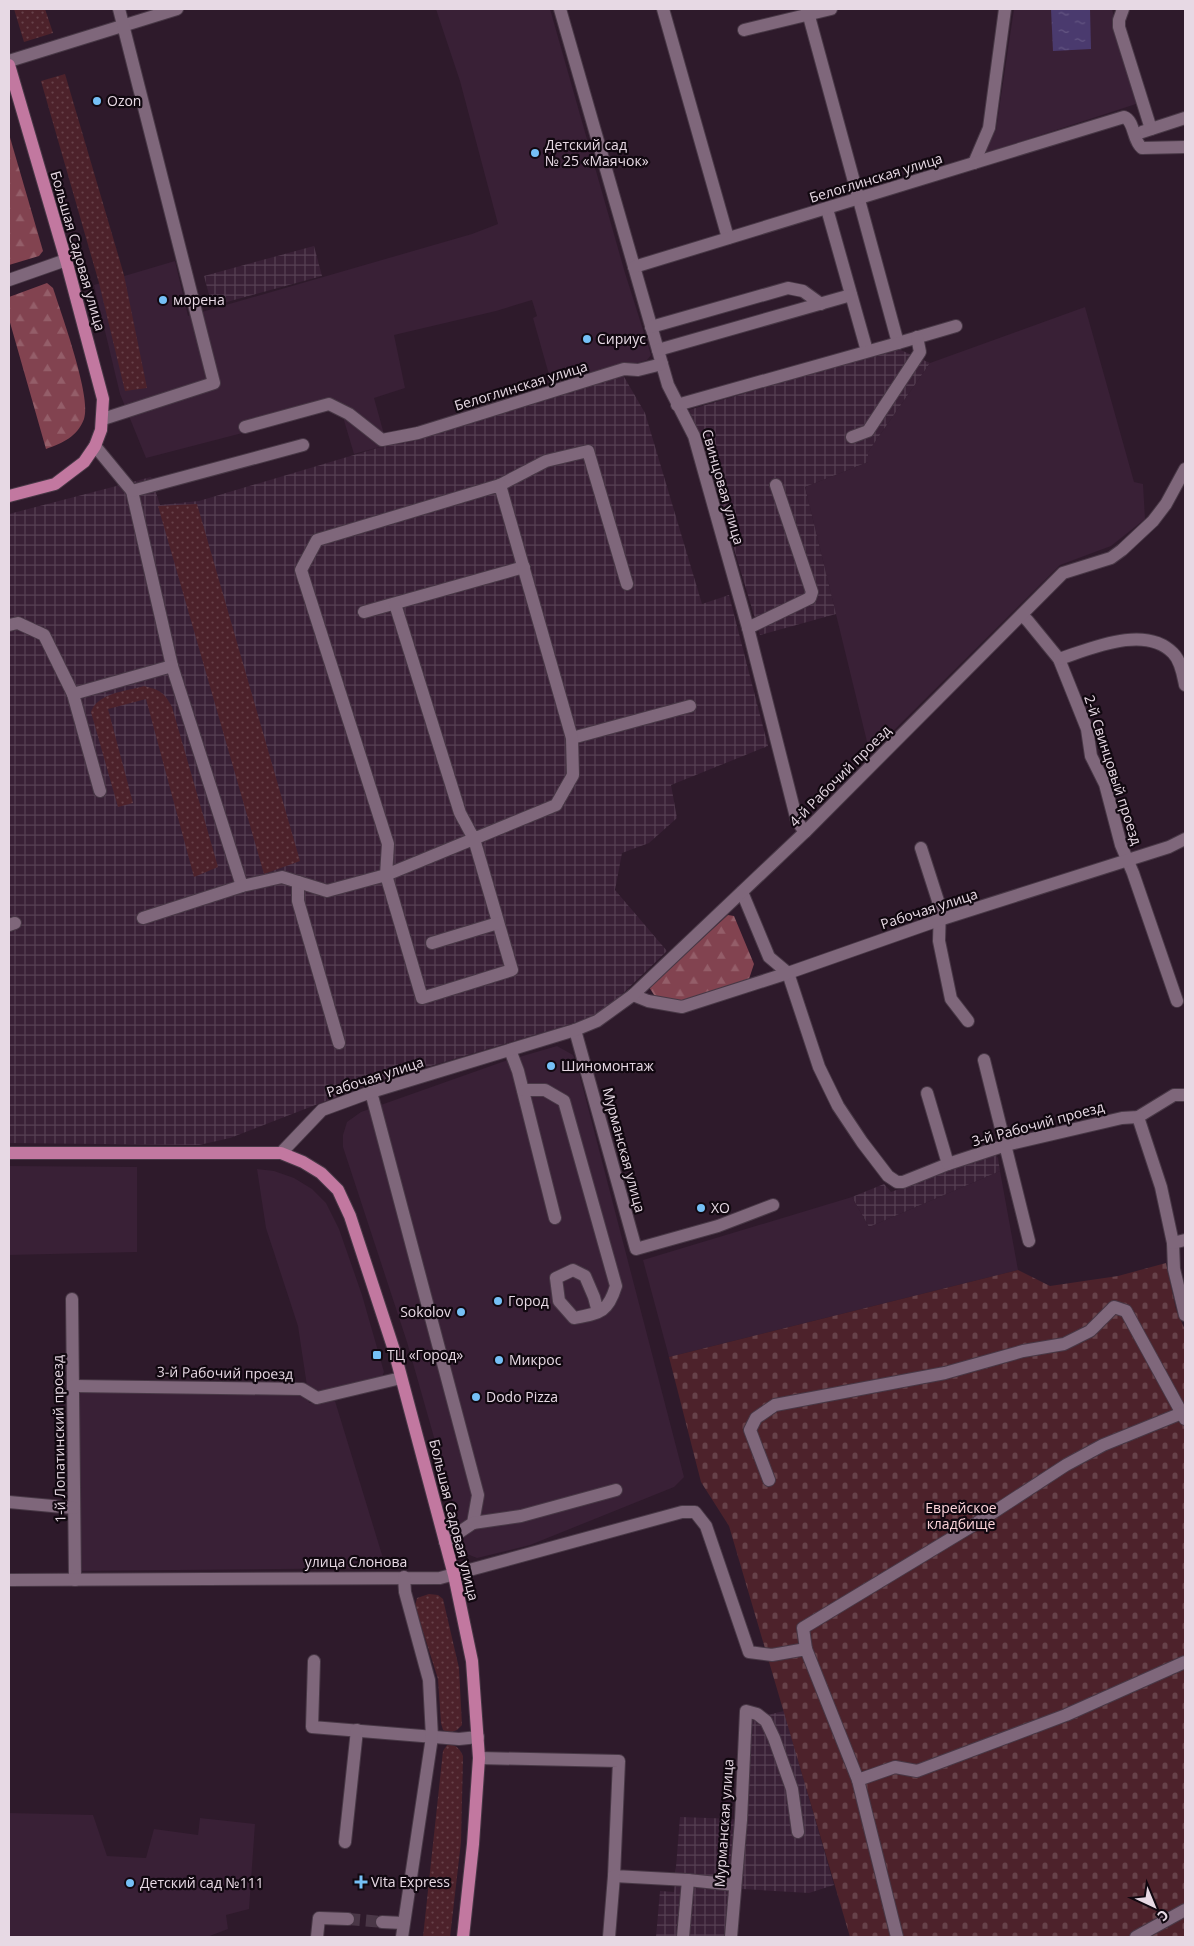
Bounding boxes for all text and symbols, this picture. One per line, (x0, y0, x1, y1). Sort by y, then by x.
place label: Ozon (107, 91, 141, 110)
marker: Ozon (91, 95, 103, 107)
place label: Детский сад № 25 «Маячок» (545, 135, 649, 170)
marker: Детский сад № 25 «Маячок» (529, 147, 541, 159)
street label: Белоглинская улица (807, 148, 945, 207)
street label: Большая Садовая улица (47, 169, 110, 333)
place label: морена (173, 290, 225, 309)
marker: морена (157, 294, 169, 306)
place label: Сириус (597, 329, 646, 348)
marker: Сириус (581, 333, 593, 345)
street label: Белоглинская улица (452, 356, 590, 415)
street label: Свинцовая улица (698, 427, 749, 547)
street label: 2-й Свинцовый проезд (1080, 692, 1147, 847)
street label: 4-й Рабочий проезд (785, 721, 895, 831)
street label: Рабочая улица (878, 884, 980, 933)
street label: Рабочая улица (324, 1052, 426, 1101)
place label: Шиномонтаж (561, 1056, 655, 1075)
marker: Шиномонтаж (545, 1060, 557, 1072)
street label: Мурманская улица (599, 1085, 650, 1214)
street label: 3-й Рабочий проезд (970, 1097, 1106, 1150)
place label: ХО (711, 1198, 730, 1217)
marker: ХО (695, 1202, 707, 1214)
place label: Город (508, 1291, 549, 1310)
marker: Город (492, 1295, 504, 1307)
place label: Sokolov (400, 1302, 451, 1321)
marker: Sokolov (455, 1306, 467, 1318)
place label: ТЦ «Город» (387, 1345, 463, 1364)
marker: ТЦ «Город» (371, 1349, 383, 1361)
place label: Микрос (509, 1350, 562, 1369)
marker: Микрос (493, 1354, 505, 1366)
street label: 1-й Лопатинский проезд (48, 1355, 69, 1523)
street label: 3-й Рабочий проезд (157, 1362, 293, 1383)
place label: Dodo Pizza (486, 1387, 558, 1406)
marker: Dodo Pizza (470, 1391, 482, 1403)
street label: Большая Садовая улица (425, 1437, 484, 1603)
park label: Еврейское кладбище (925, 1498, 997, 1533)
street label: улица Слонова (305, 1552, 407, 1571)
street label: Мурманская улица (710, 1758, 737, 1888)
place label: Vita Express (371, 1872, 450, 1891)
place label: Детский сад №111 (140, 1873, 264, 1892)
marker: Vita Express (355, 1876, 367, 1888)
marker: Детский сад №111 (124, 1877, 136, 1889)
north arrow (1129, 1881, 1179, 1931)
text: С (1154, 1906, 1173, 1926)

